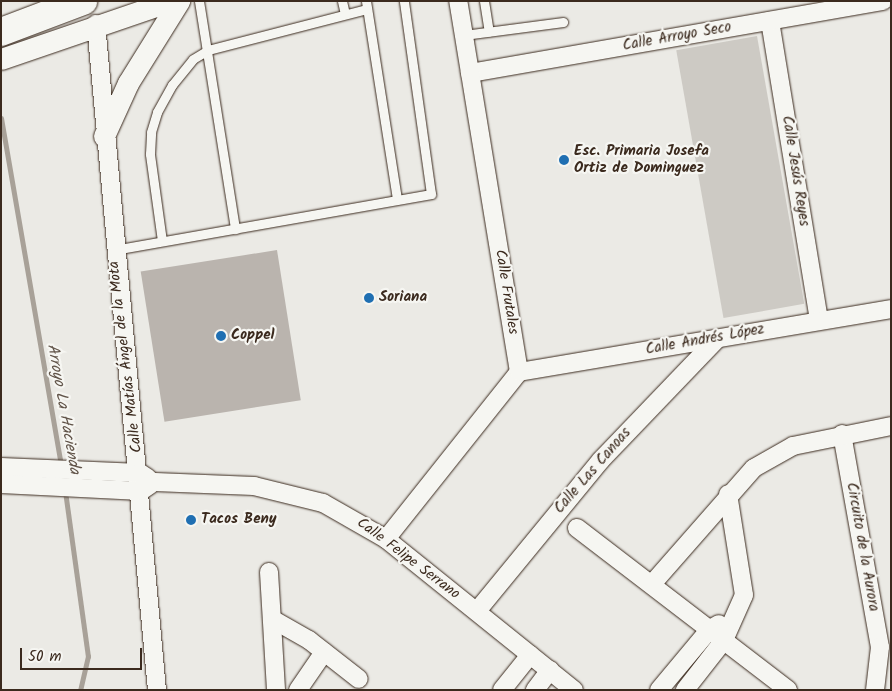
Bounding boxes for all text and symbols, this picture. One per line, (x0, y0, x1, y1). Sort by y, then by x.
street label: Calle Arroyo Seco (621, 19, 733, 55)
street label: Calle Jesús Reyes (777, 114, 813, 228)
place label: Esc. Primaria Josefa Ortiz de Dominguez (574, 142, 709, 177)
marker: Esc. Primaria Josefa Ortiz de Dominguez (558, 154, 570, 166)
street label: Calle Frutales (490, 248, 522, 336)
street label: Calle Matías Ángel de la Mota (105, 260, 147, 454)
place label: Soriana (379, 289, 427, 307)
marker: Soriana (363, 292, 375, 304)
street label: Calle Andrés López (644, 321, 766, 359)
place label: Coppel (231, 327, 275, 345)
marker: Coppel (215, 330, 227, 342)
water label: Arroyo La Hacienda (42, 342, 84, 476)
street label: Calle Las Canoas (551, 424, 635, 518)
street label: Circuito de la Aurora (842, 481, 882, 613)
place label: Tacos Beny (201, 511, 277, 529)
marker: Tacos Beny (185, 514, 197, 526)
street label: Calle Felipe Serrano (353, 514, 463, 604)
scale bar (22, 638, 145, 670)
text: 50 m (28, 645, 62, 669)

